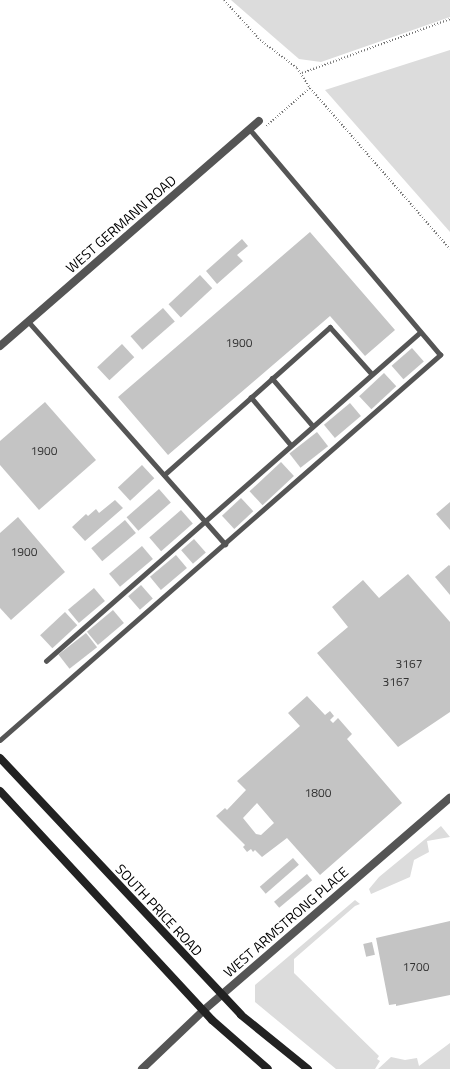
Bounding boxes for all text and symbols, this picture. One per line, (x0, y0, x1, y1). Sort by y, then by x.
street label: WEST GERMANN ROAD (63, 172, 179, 276)
house number: 1900 (226, 336, 252, 350)
house number: 1900 (31, 444, 57, 458)
house number: 1900 (11, 545, 37, 559)
house number: 3167 (396, 657, 422, 671)
house number: 3167 (383, 675, 409, 689)
house number: 1800 (305, 786, 331, 800)
street label: SOUTH PRICE ROAD (112, 861, 206, 959)
street label: WEST ARMSTRONG PLACE (220, 863, 352, 981)
house number: 1700 (403, 960, 429, 974)

